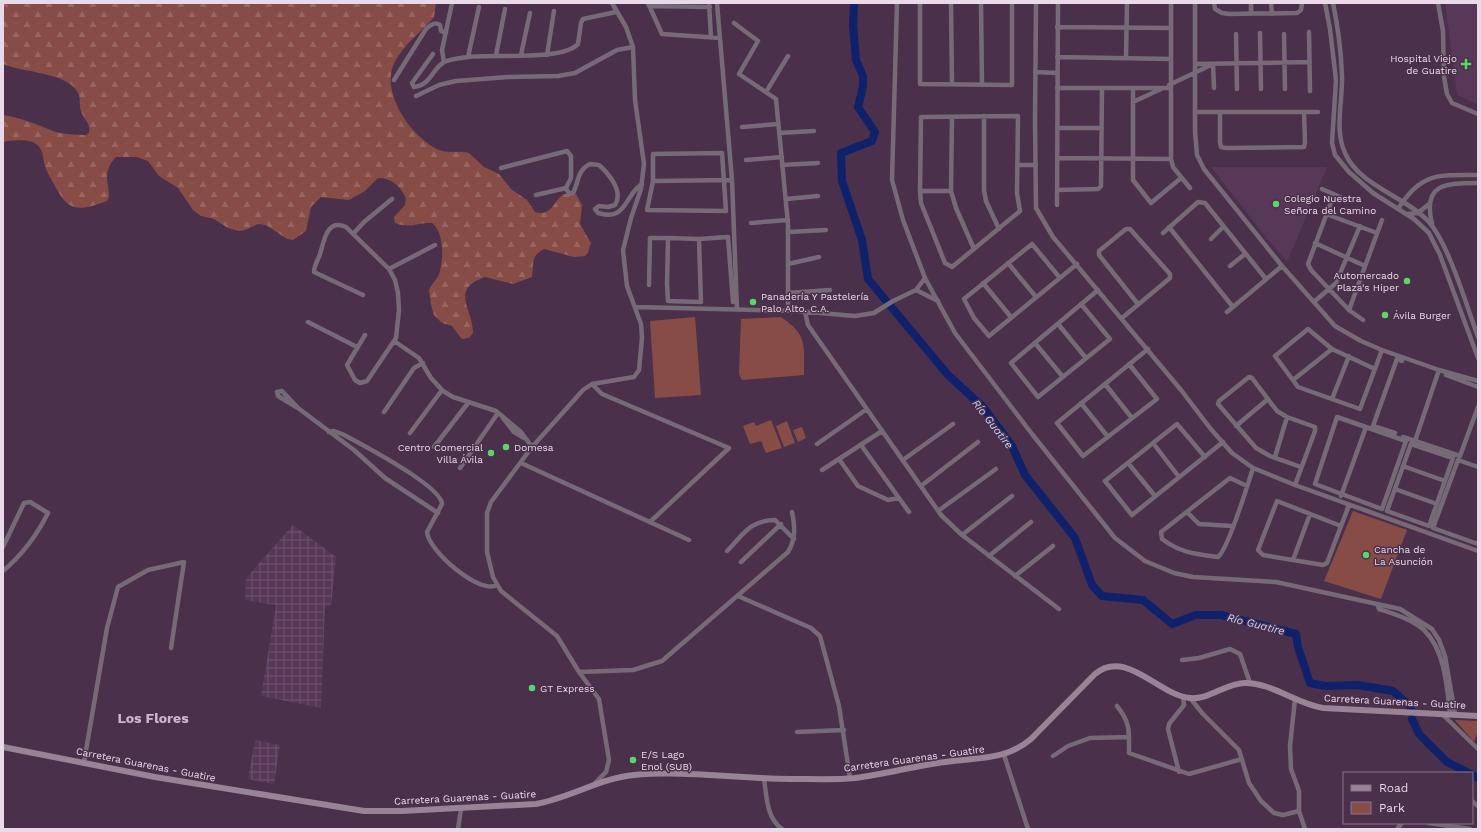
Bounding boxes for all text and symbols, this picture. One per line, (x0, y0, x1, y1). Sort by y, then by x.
place label: Hospital Viejo de Guatire (1390, 53, 1457, 76)
marker: Hospital Viejo de Guatire (1460, 58, 1472, 70)
place label: Colegio Nuestra Señora del Camino (1284, 193, 1376, 216)
marker: Colegio Nuestra Señora del Camino (1271, 199, 1281, 209)
place label: Automercado Plaza's Hiper (1333, 270, 1399, 293)
marker: Automercado Plaza's Hiper (1402, 276, 1412, 286)
place label: Panadería Y Pastelería Palo Alto. C.A. (761, 291, 869, 314)
marker: Panadería Y Pastelería Palo Alto. C.A. (748, 297, 758, 307)
marker: Ávila Burger (1380, 310, 1390, 320)
place label: Ávila Burger (1393, 310, 1451, 321)
water label: Río Guatire (969, 397, 1016, 451)
place label: Centro Comercial Villa Ávila (398, 442, 483, 465)
marker: Domesa (501, 442, 511, 452)
place label: Domesa (514, 442, 554, 453)
marker: Centro Comercial Villa Ávila (486, 448, 496, 458)
place label: Cancha de La Asunción (1374, 544, 1433, 567)
marker: Cancha de La Asunción (1361, 550, 1371, 560)
water label: Río Guatire (1226, 611, 1286, 638)
marker: GT Express (527, 683, 537, 693)
place label: GT Express (540, 683, 595, 694)
street label: Carretera Guarenas - Guatire (1324, 692, 1466, 711)
district label: Los Flores (117, 710, 189, 726)
street label: Carretera Guarenas - Guatire (843, 743, 985, 774)
street label: Carretera Guarenas - Guatire (75, 746, 217, 783)
place label: E/S Lago Enol (SUB) (641, 749, 692, 772)
marker: E/S Lago Enol (SUB) (628, 755, 638, 765)
legend (1343, 772, 1473, 824)
text: Road (1379, 781, 1408, 795)
street label: Carretera Guarenas - Guatire (394, 788, 536, 807)
text: Park (1379, 801, 1405, 815)

